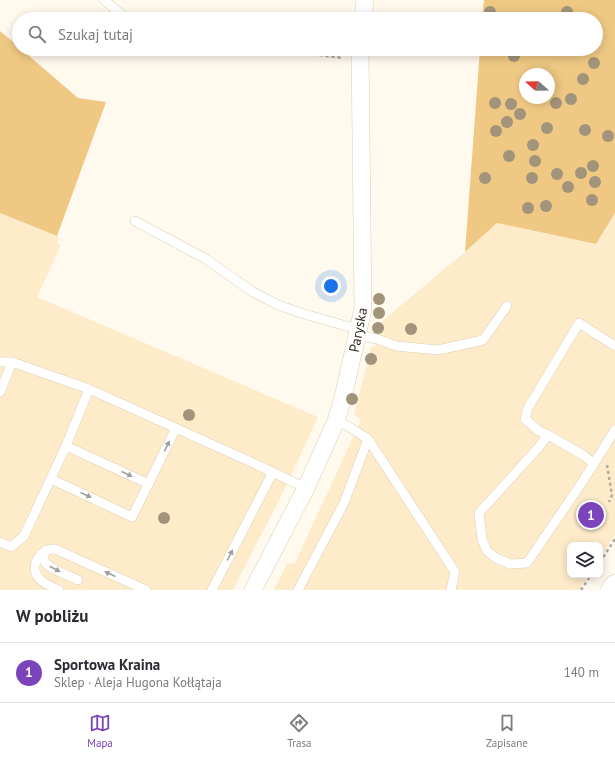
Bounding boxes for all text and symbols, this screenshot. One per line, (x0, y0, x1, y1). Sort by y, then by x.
search box (12, 12, 603, 56)
icon: search (26, 23, 48, 45)
text: Szukaj tutaj (58, 25, 133, 44)
north arrow (519, 68, 555, 104)
your location (321, 276, 341, 296)
street label: Paryska (345, 306, 371, 354)
one-way arrow (164, 440, 170, 451)
one-way arrow (121, 471, 132, 477)
one-way arrow (81, 492, 92, 498)
pin: 1 (578, 500, 604, 530)
map controls (567, 542, 603, 578)
button: layers (567, 542, 603, 578)
one-way arrow (227, 550, 233, 561)
one-way arrow (49, 566, 61, 573)
one-way arrow (105, 571, 116, 577)
text: W pobliżu (16, 605, 88, 627)
text: Sportowa Kraina (54, 655, 160, 674)
text: 1 (25, 664, 33, 681)
text: 140 m (564, 664, 599, 681)
text: Sklep · Aleja Hugona Kołłątaja (54, 674, 222, 691)
tab: Mapa (87, 712, 113, 750)
tab: Trasa (287, 712, 311, 750)
tab: Zapisane (486, 712, 528, 750)

